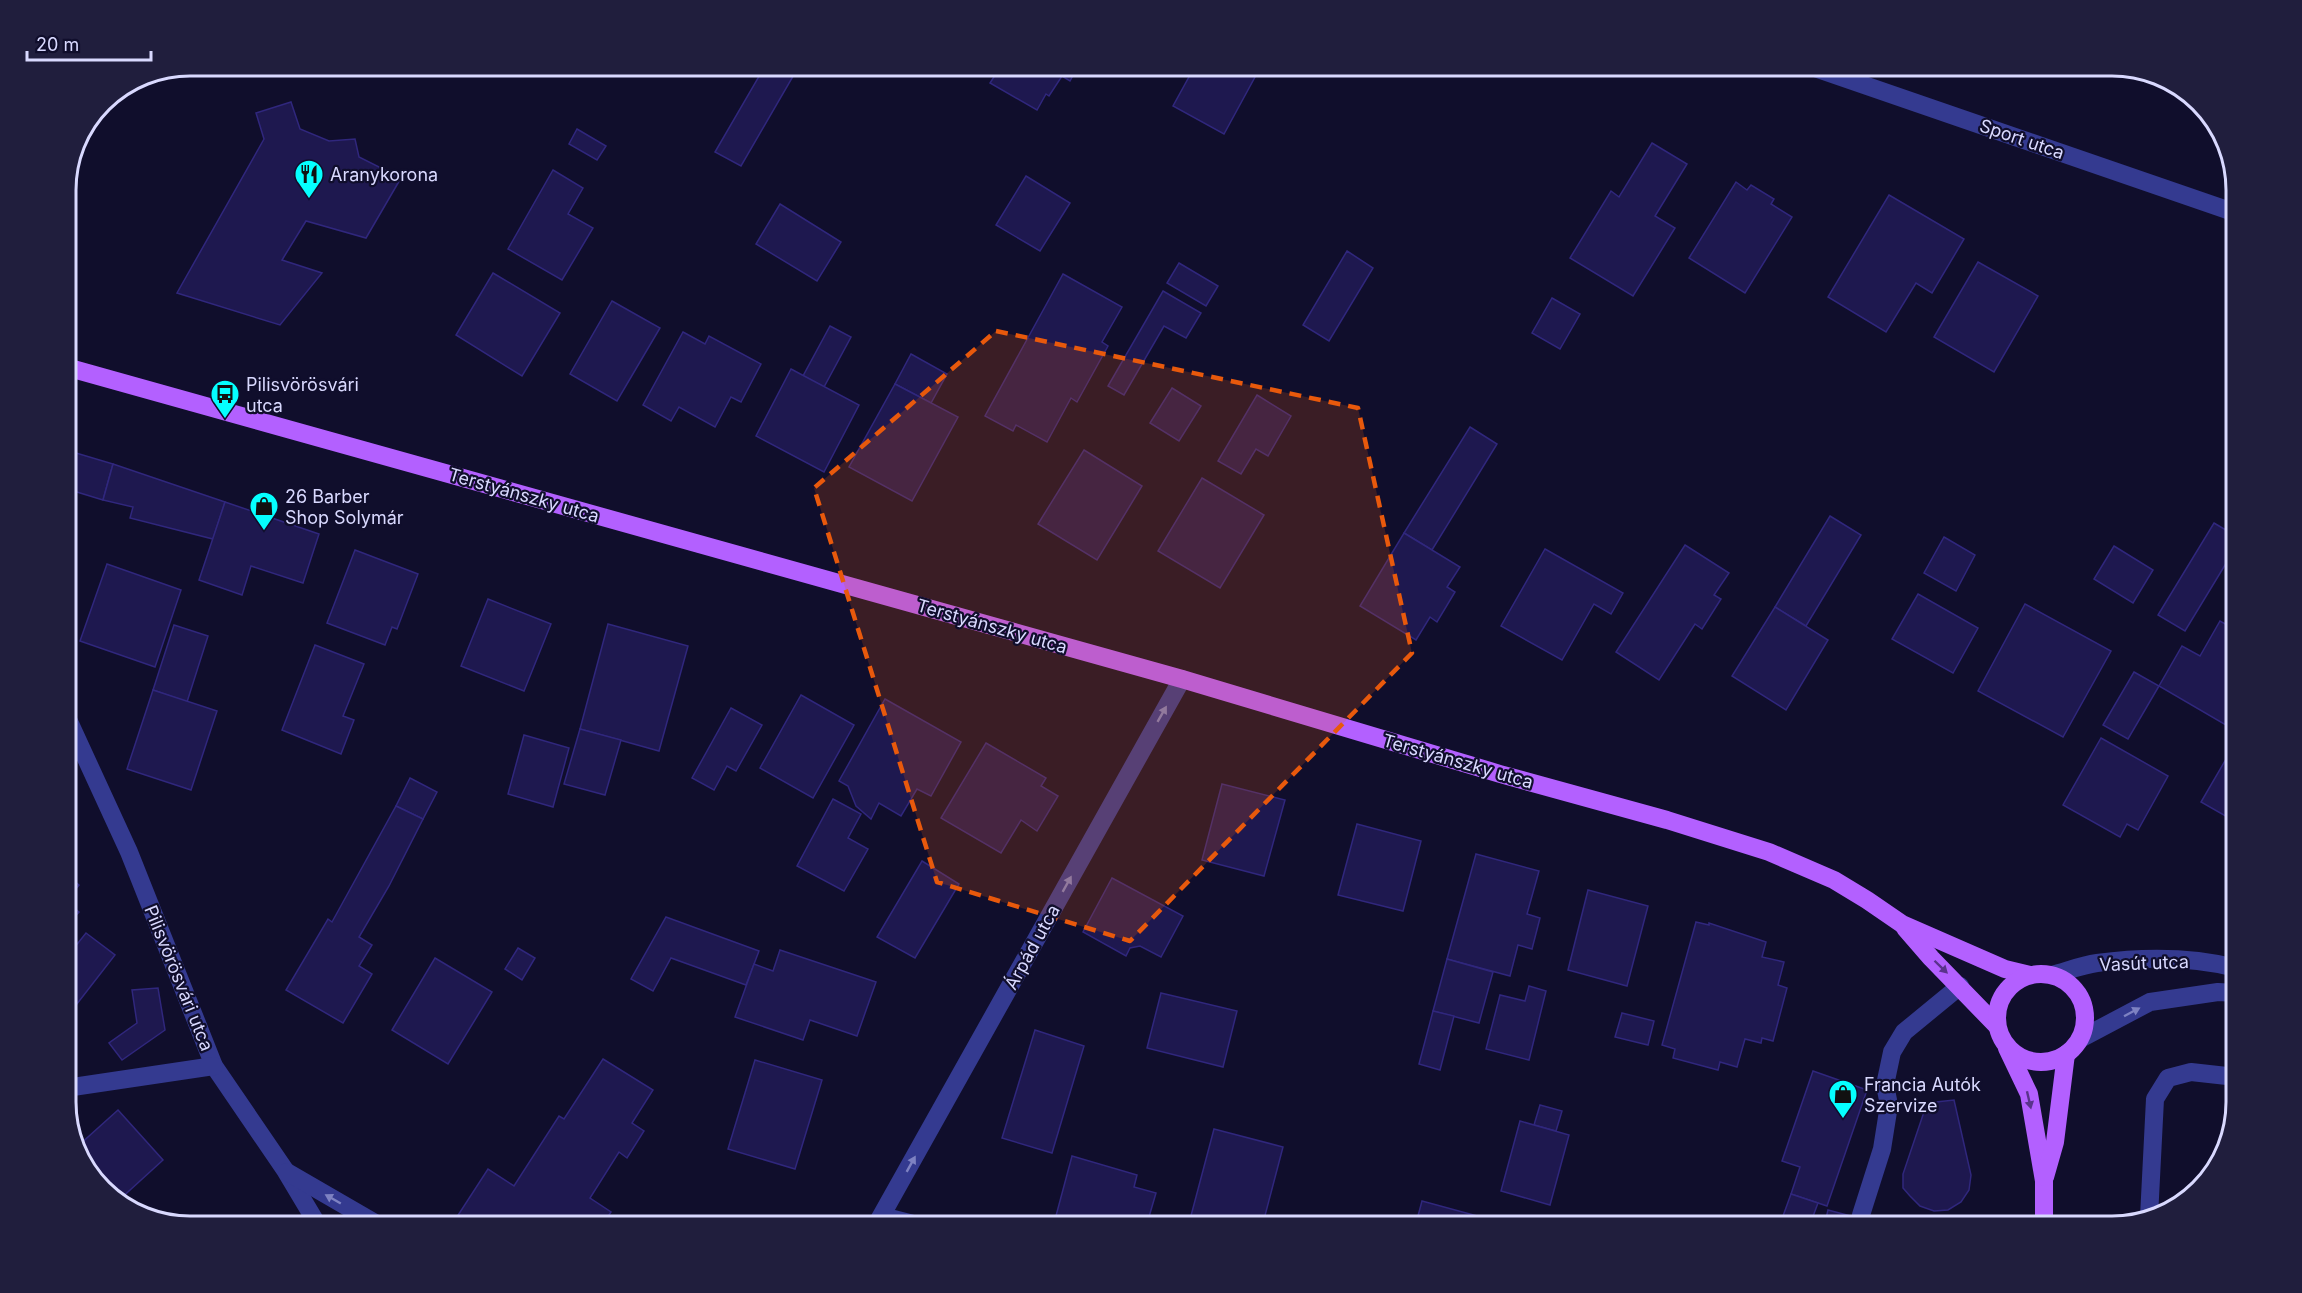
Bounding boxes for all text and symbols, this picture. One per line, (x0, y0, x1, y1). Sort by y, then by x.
scale bar (27, 24, 152, 62)
text: 20 m (36, 34, 79, 55)
street label: Sport utca (1977, 115, 2067, 163)
restaurant icon: Aranykorona (293, 158, 325, 200)
place label: Aranykorona (330, 164, 438, 185)
place label: Pilisvörösvári utca (246, 374, 359, 416)
bus stop icon: Pilisvörösvári utca (209, 378, 241, 420)
street label: Terstyánszky utca (446, 463, 602, 527)
place label: 26 Barber Shop Solymár (285, 486, 404, 528)
shop icon: 26 Barber Shop Solymár (248, 490, 280, 532)
street label: Terstyánszky utca (914, 594, 1070, 658)
one-way arrow (1157, 705, 1167, 722)
street label: Terstyánszky utca (1380, 729, 1536, 793)
one-way arrow (1062, 875, 1072, 892)
street label: Árpád utca (999, 900, 1064, 993)
street label: Pilisvörösvári utca (140, 902, 218, 1054)
street label: Vasút utca (2099, 951, 2189, 975)
one-way arrow (1933, 960, 1947, 974)
one-way arrow (2123, 1007, 2140, 1017)
place label: Francia Autók Szervize (1864, 1074, 1981, 1116)
shop icon: Francia Autók Szervize (1827, 1078, 1859, 1120)
one-way arrow (2025, 1091, 2035, 1109)
one-way arrow (905, 1156, 915, 1173)
one-way arrow (325, 1193, 341, 1204)

